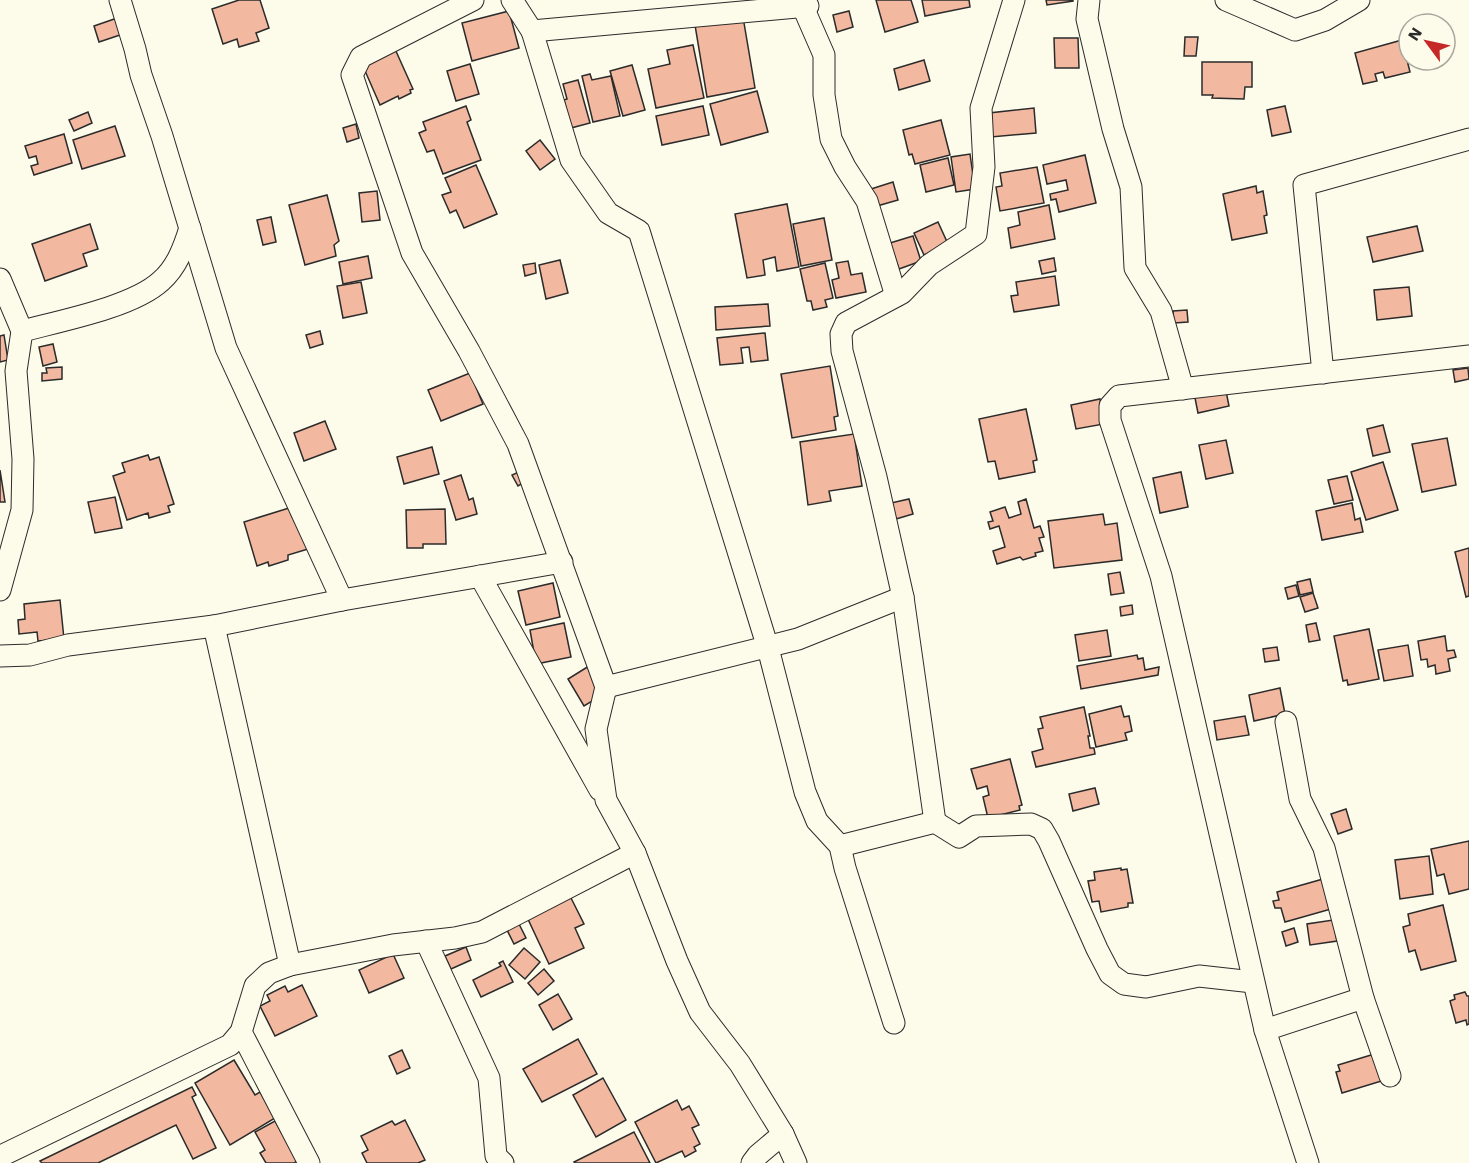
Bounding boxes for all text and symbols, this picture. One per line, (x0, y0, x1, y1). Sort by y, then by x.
north arrow (1397, 12, 1457, 72)
text: N (1404, 24, 1426, 44)

